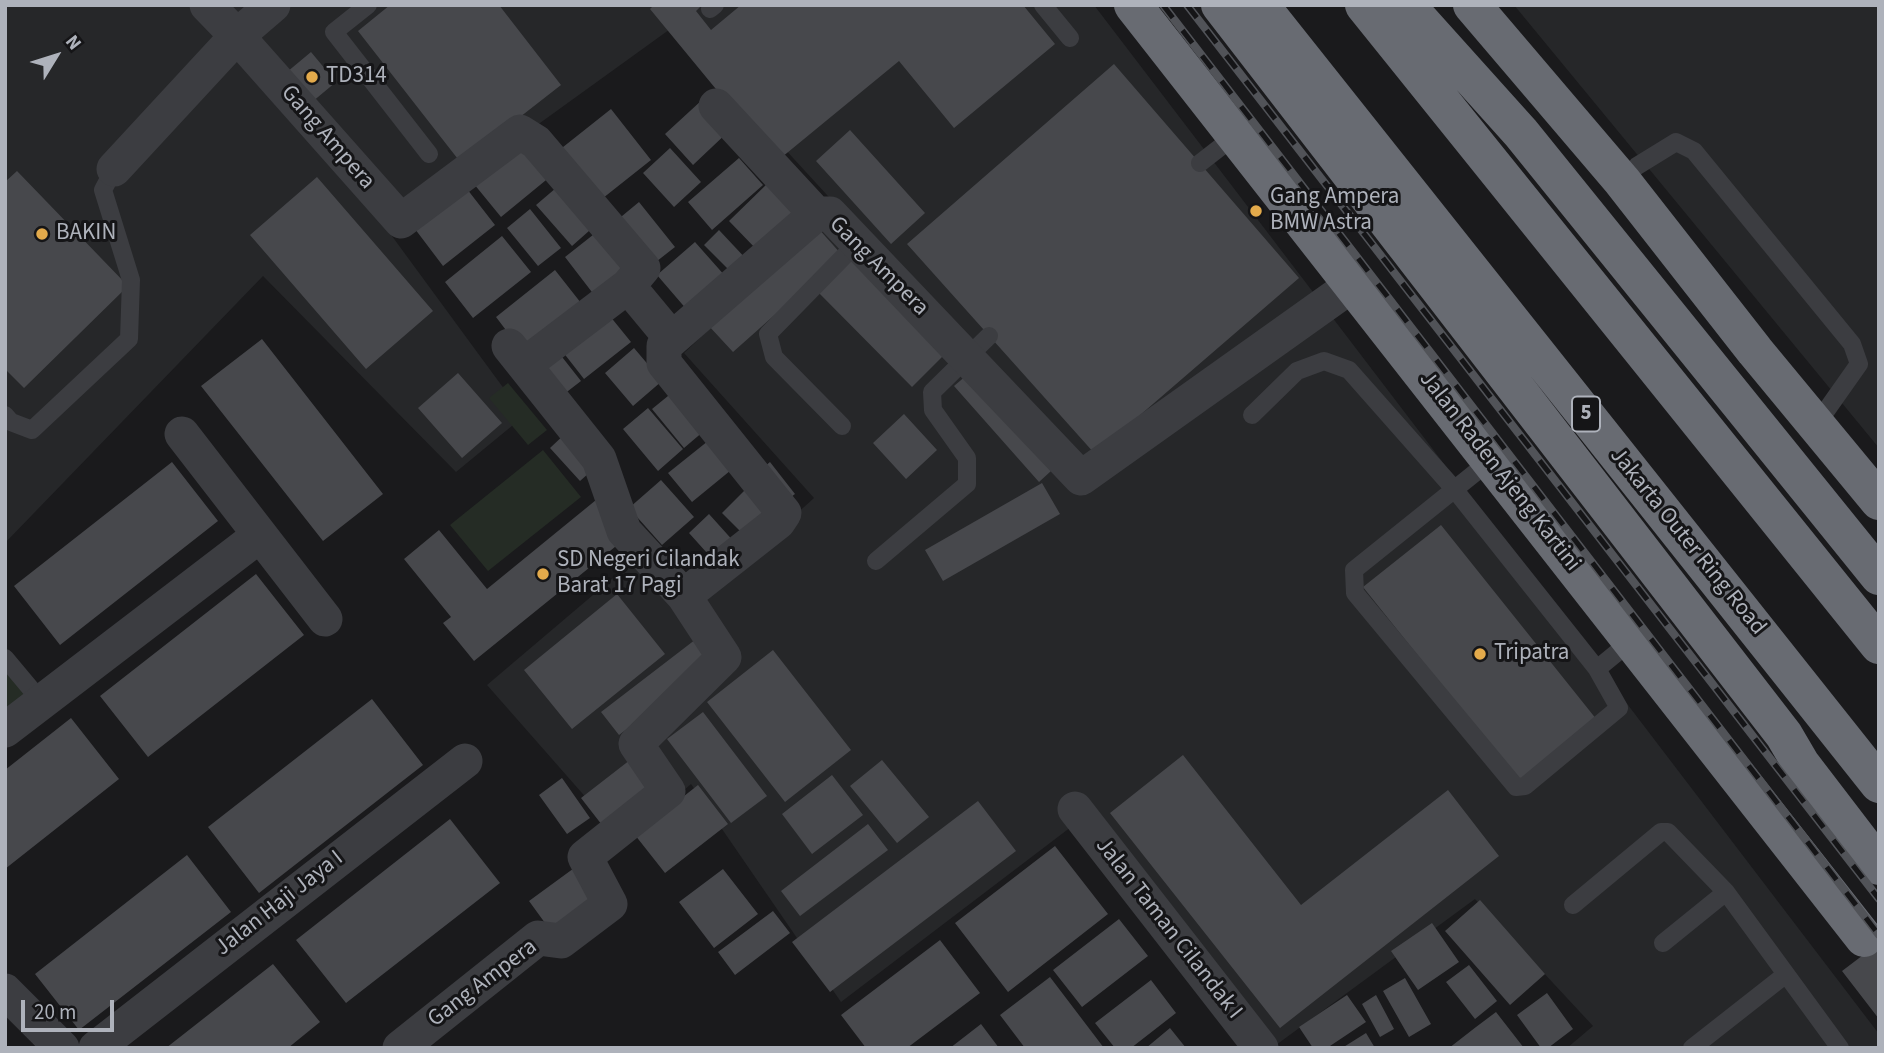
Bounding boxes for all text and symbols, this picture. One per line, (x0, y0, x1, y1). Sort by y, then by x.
north arrow (21, 21, 91, 91)
text: N (58, 29, 87, 56)
place label: TD314 (326, 63, 387, 91)
marker: TD314 (304, 69, 320, 85)
street label: Gang Ampera (274, 80, 380, 196)
place label: Gang Ampera BMW Astra (1270, 184, 1399, 238)
marker: Gang Ampera BMW Astra (1248, 203, 1264, 219)
street label: Gang Ampera (823, 212, 933, 322)
place label: BAKIN (56, 220, 116, 248)
marker: BAKIN (34, 226, 50, 242)
street label: Jalan Raden Ajeng Kartini (1412, 367, 1586, 577)
road number: 5 (1572, 396, 1600, 432)
street label: Jakarta Outer Ring Road (1603, 443, 1771, 641)
place label: SD Negeri Cilandak Barat 17 Pagi (557, 547, 740, 601)
marker: SD Negeri Cilandak Barat 17 Pagi (535, 566, 551, 582)
place label: Tripatra (1494, 640, 1569, 668)
marker: Tripatra (1472, 646, 1488, 662)
street label: Jalan Taman Cilandak I (1089, 833, 1247, 1025)
street label: Jalan Haji Jaya I (210, 845, 350, 963)
street label: Gang Ampera (423, 934, 543, 1034)
scale bar (24, 986, 117, 1030)
text: 20 m (34, 997, 76, 1027)

